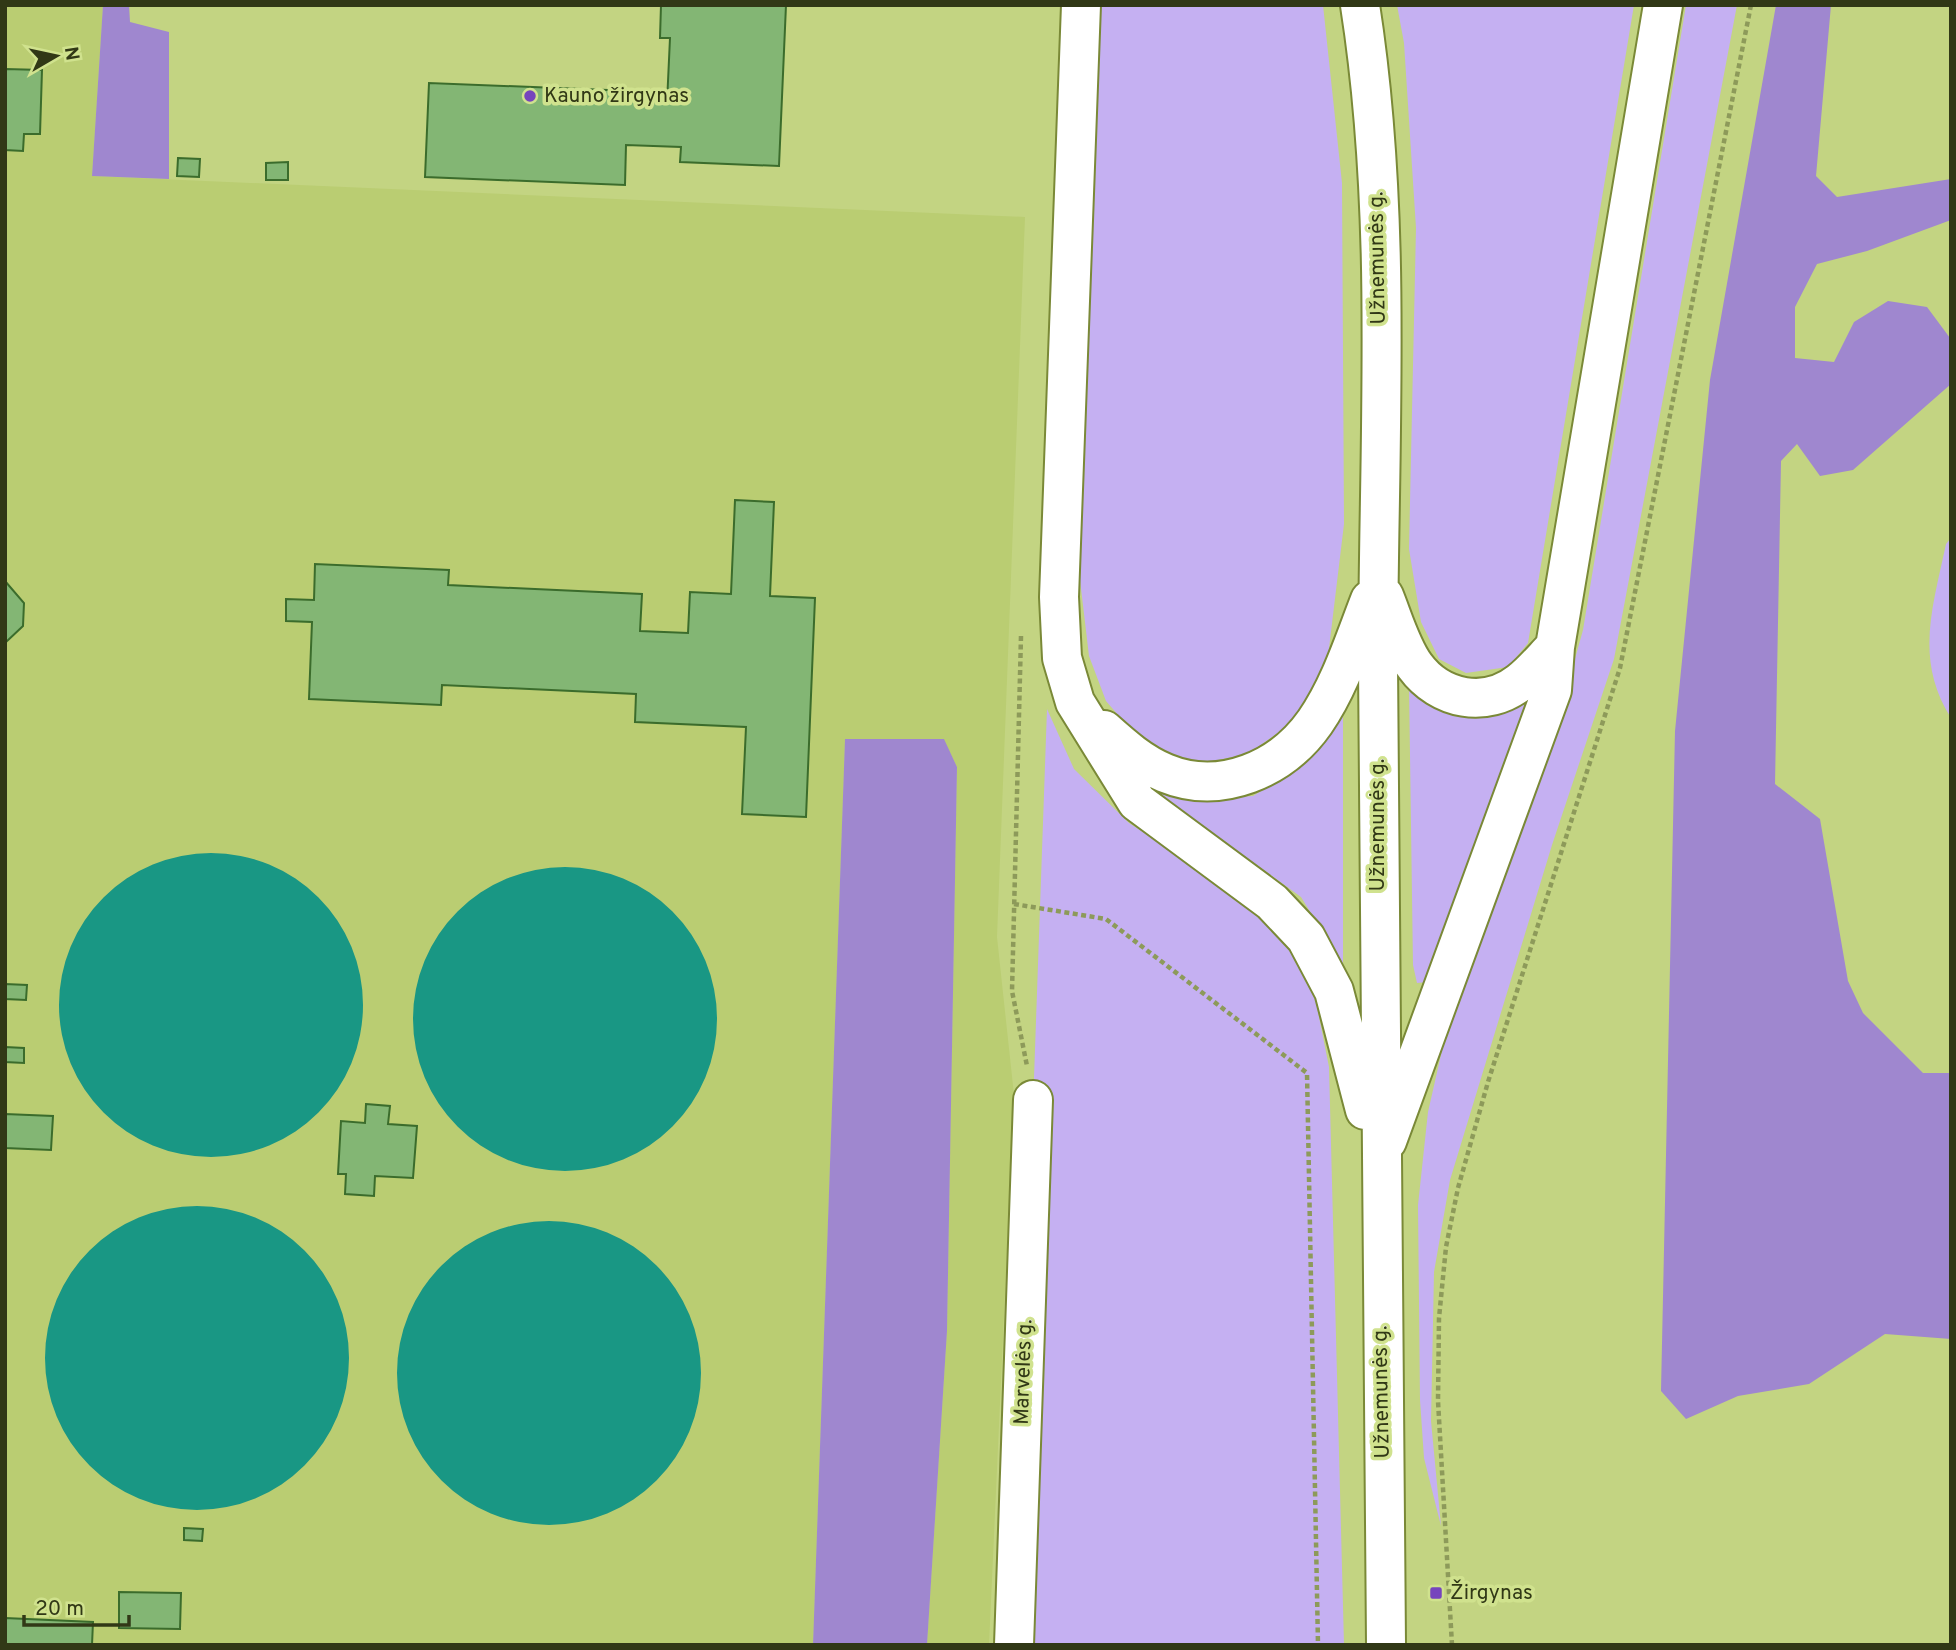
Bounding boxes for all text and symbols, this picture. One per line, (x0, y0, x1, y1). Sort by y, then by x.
north arrow (21, 21, 91, 91)
text: N (58, 45, 84, 62)
place label: Kauno žirgynas (544, 83, 689, 110)
marker: Kauno žirgynas (522, 88, 538, 104)
street label: Užnemunės g. (1363, 191, 1393, 325)
street label: Užnemunės g. (1365, 758, 1392, 892)
street label: Marvelės g. (1009, 1319, 1039, 1425)
street label: Užnemunės g. (1367, 1325, 1397, 1459)
place label: Žirgynas (1450, 1579, 1533, 1607)
scale bar (24, 1584, 130, 1628)
marker: Žirgynas (1428, 1585, 1444, 1601)
text: 20 m (35, 1596, 84, 1623)

